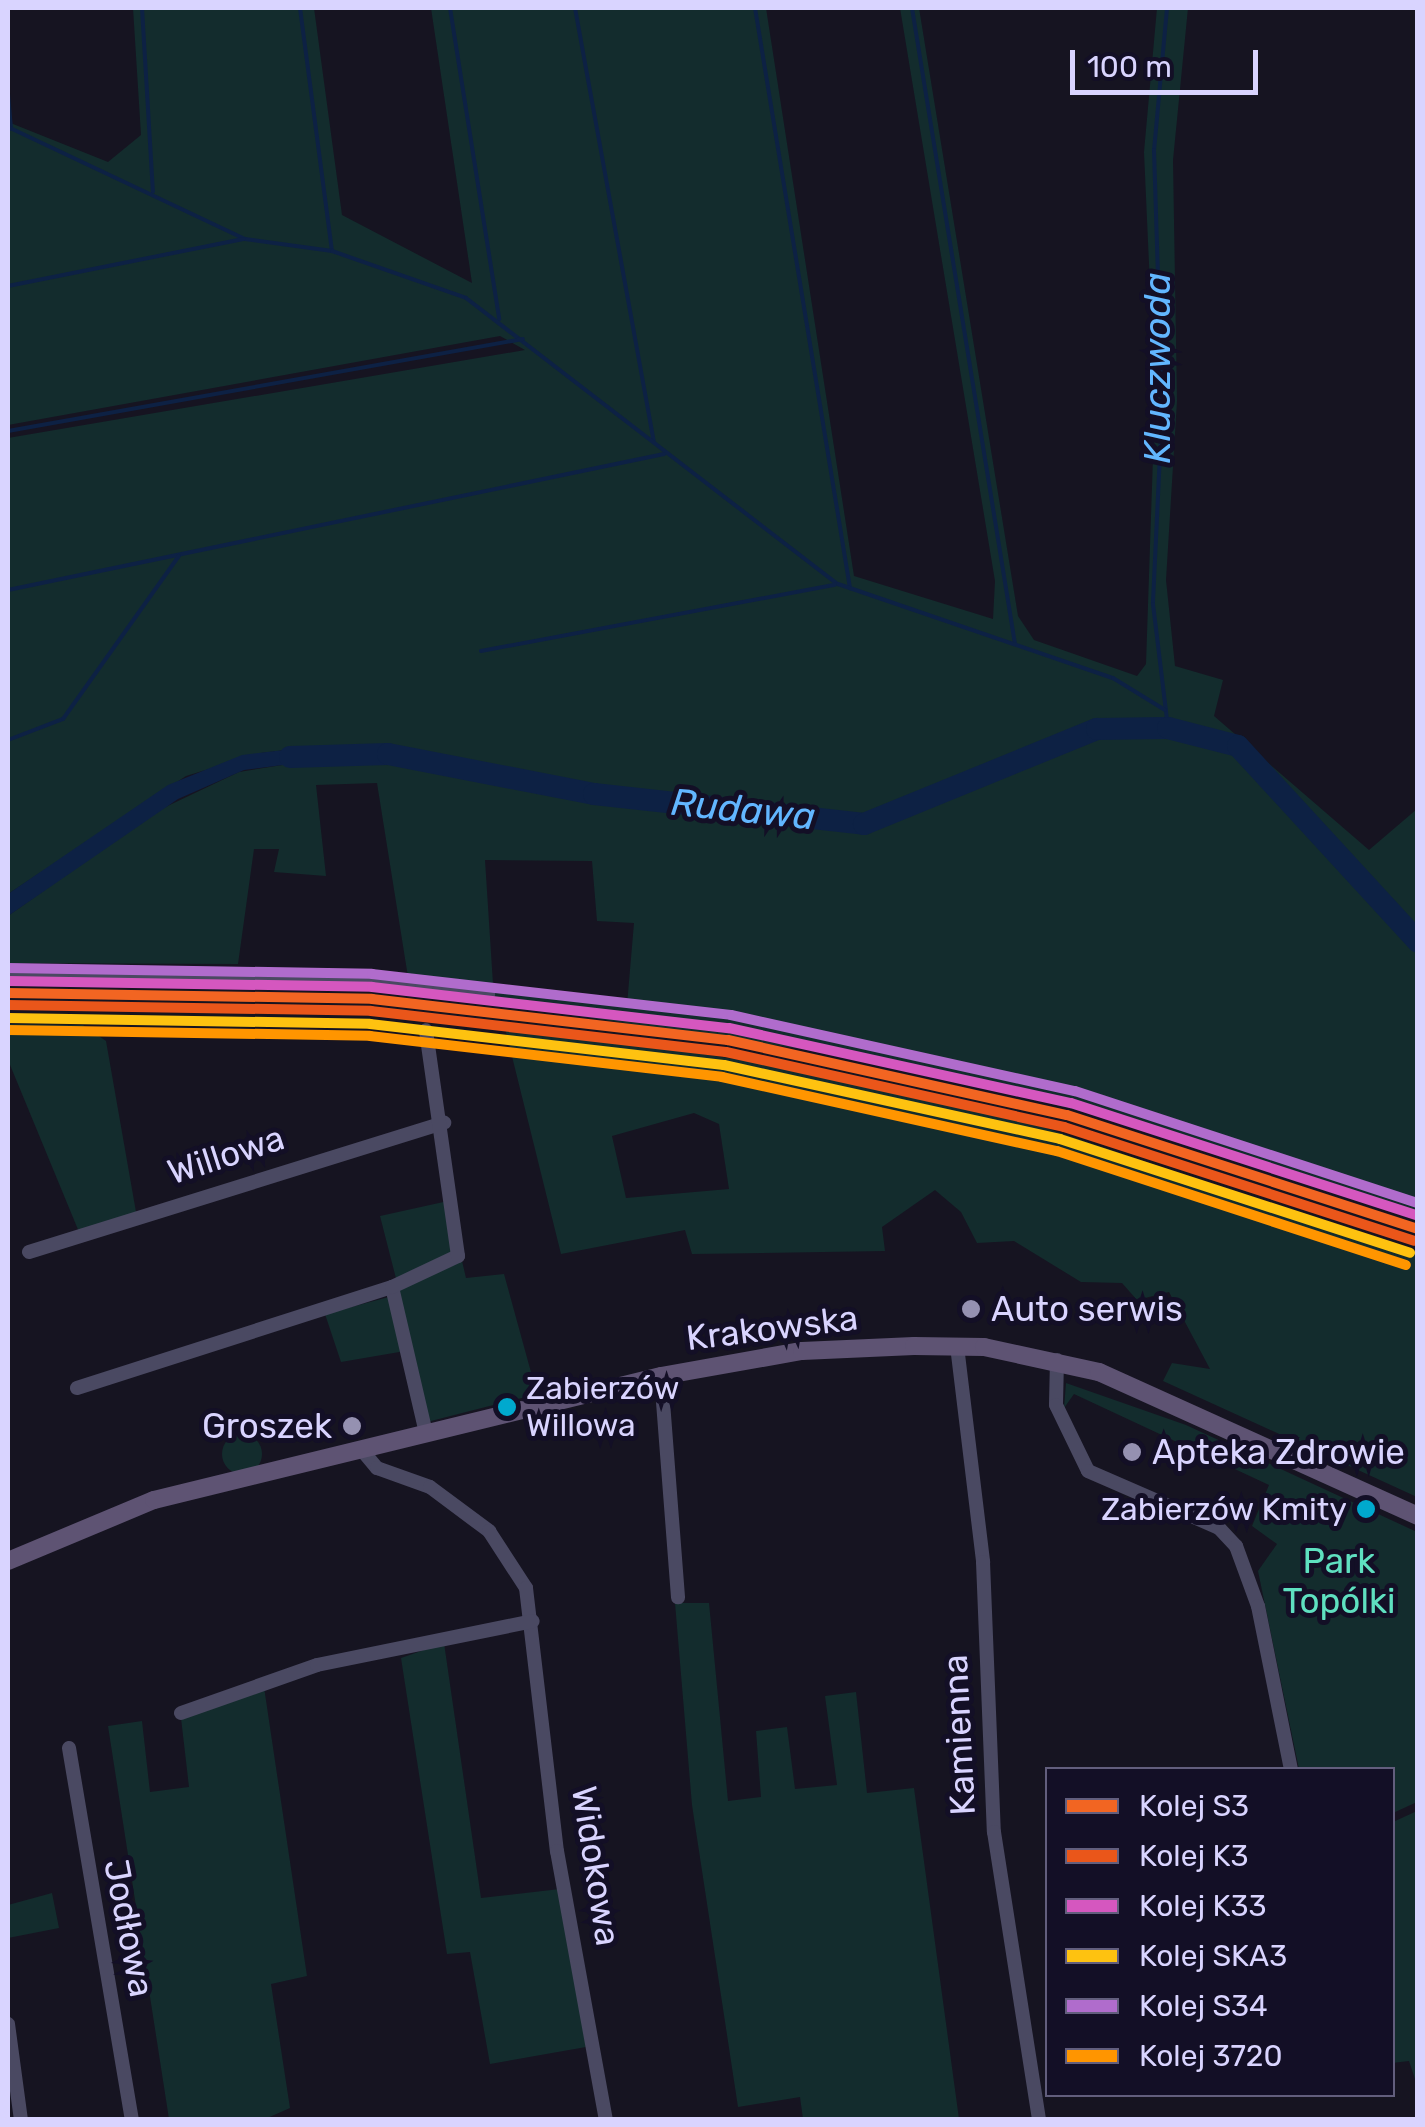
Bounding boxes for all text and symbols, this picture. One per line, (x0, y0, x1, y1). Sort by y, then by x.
scale bar (1075, 30, 1262, 92)
text: 100 m (1087, 49, 1172, 85)
water label: Kluczwoda (1135, 272, 1181, 464)
water label: Rudawa (668, 780, 818, 840)
street label: Willowa (162, 1116, 290, 1194)
place label: Auto serwis (991, 1288, 1183, 1330)
street label: Krakowska (684, 1297, 860, 1359)
marker: Auto serwis (960, 1298, 982, 1320)
place label: Zabierzów Willowa (526, 1370, 679, 1445)
marker: Zabierzów Willowa (497, 1397, 517, 1417)
place label: Groszek (202, 1405, 332, 1447)
marker: Groszek (341, 1415, 363, 1437)
place label: Apteka Zdrowie (1152, 1431, 1405, 1473)
marker: Apteka Zdrowie (1121, 1441, 1143, 1463)
place label: Zabierzów Kmity (1100, 1490, 1347, 1528)
marker: Zabierzów Kmity (1356, 1499, 1376, 1519)
park label: Park Topólki (1283, 1540, 1395, 1622)
street label: Kamienna (934, 1653, 984, 1817)
legend (1045, 1767, 1395, 2097)
street label: Widokowa (563, 1783, 629, 1949)
text: Kolej S3 (1139, 1788, 1249, 1824)
text: Kolej K3 (1139, 1838, 1248, 1874)
street label: Jodłowa (95, 1856, 163, 2000)
text: Kolej K33 (1139, 1888, 1267, 1924)
text: Kolej SKA3 (1139, 1938, 1287, 1974)
text: Kolej S34 (1139, 1988, 1268, 2024)
text: Kolej 3720 (1139, 2038, 1283, 2074)

